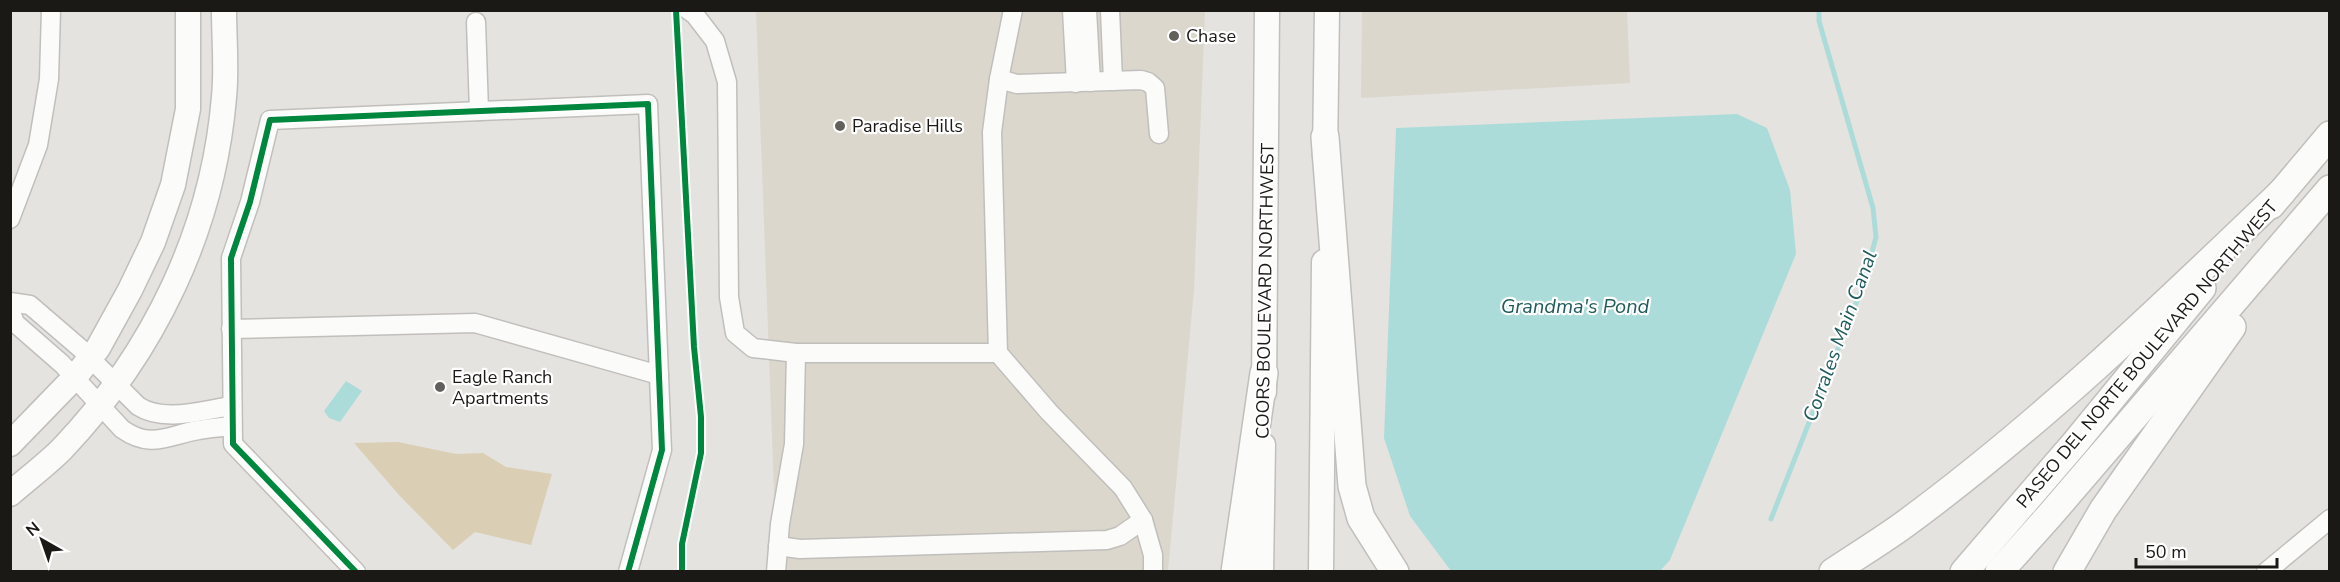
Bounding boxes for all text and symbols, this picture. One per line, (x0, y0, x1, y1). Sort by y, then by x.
place label: Chase (1186, 24, 1236, 48)
marker: Chase (1167, 29, 1181, 43)
place label: Paradise Hills (852, 114, 963, 138)
marker: Paradise Hills (833, 119, 847, 133)
street label: COORS BOULEVARD NORTHWEST (1250, 143, 1280, 439)
street label: PASEO DEL NORTE BOULEVARD NORTHWEST (2011, 195, 2283, 513)
water label: Corrales Main Canal (1796, 247, 1884, 425)
water label: Grandma's Pond (1501, 293, 1650, 320)
place label: Eagle Ranch Apartments (452, 365, 552, 410)
marker: Eagle Ranch Apartments (433, 380, 447, 394)
north arrow (12, 510, 72, 570)
text: N (21, 517, 45, 542)
scale bar (2136, 531, 2277, 569)
text: 50 m (2145, 540, 2187, 564)

